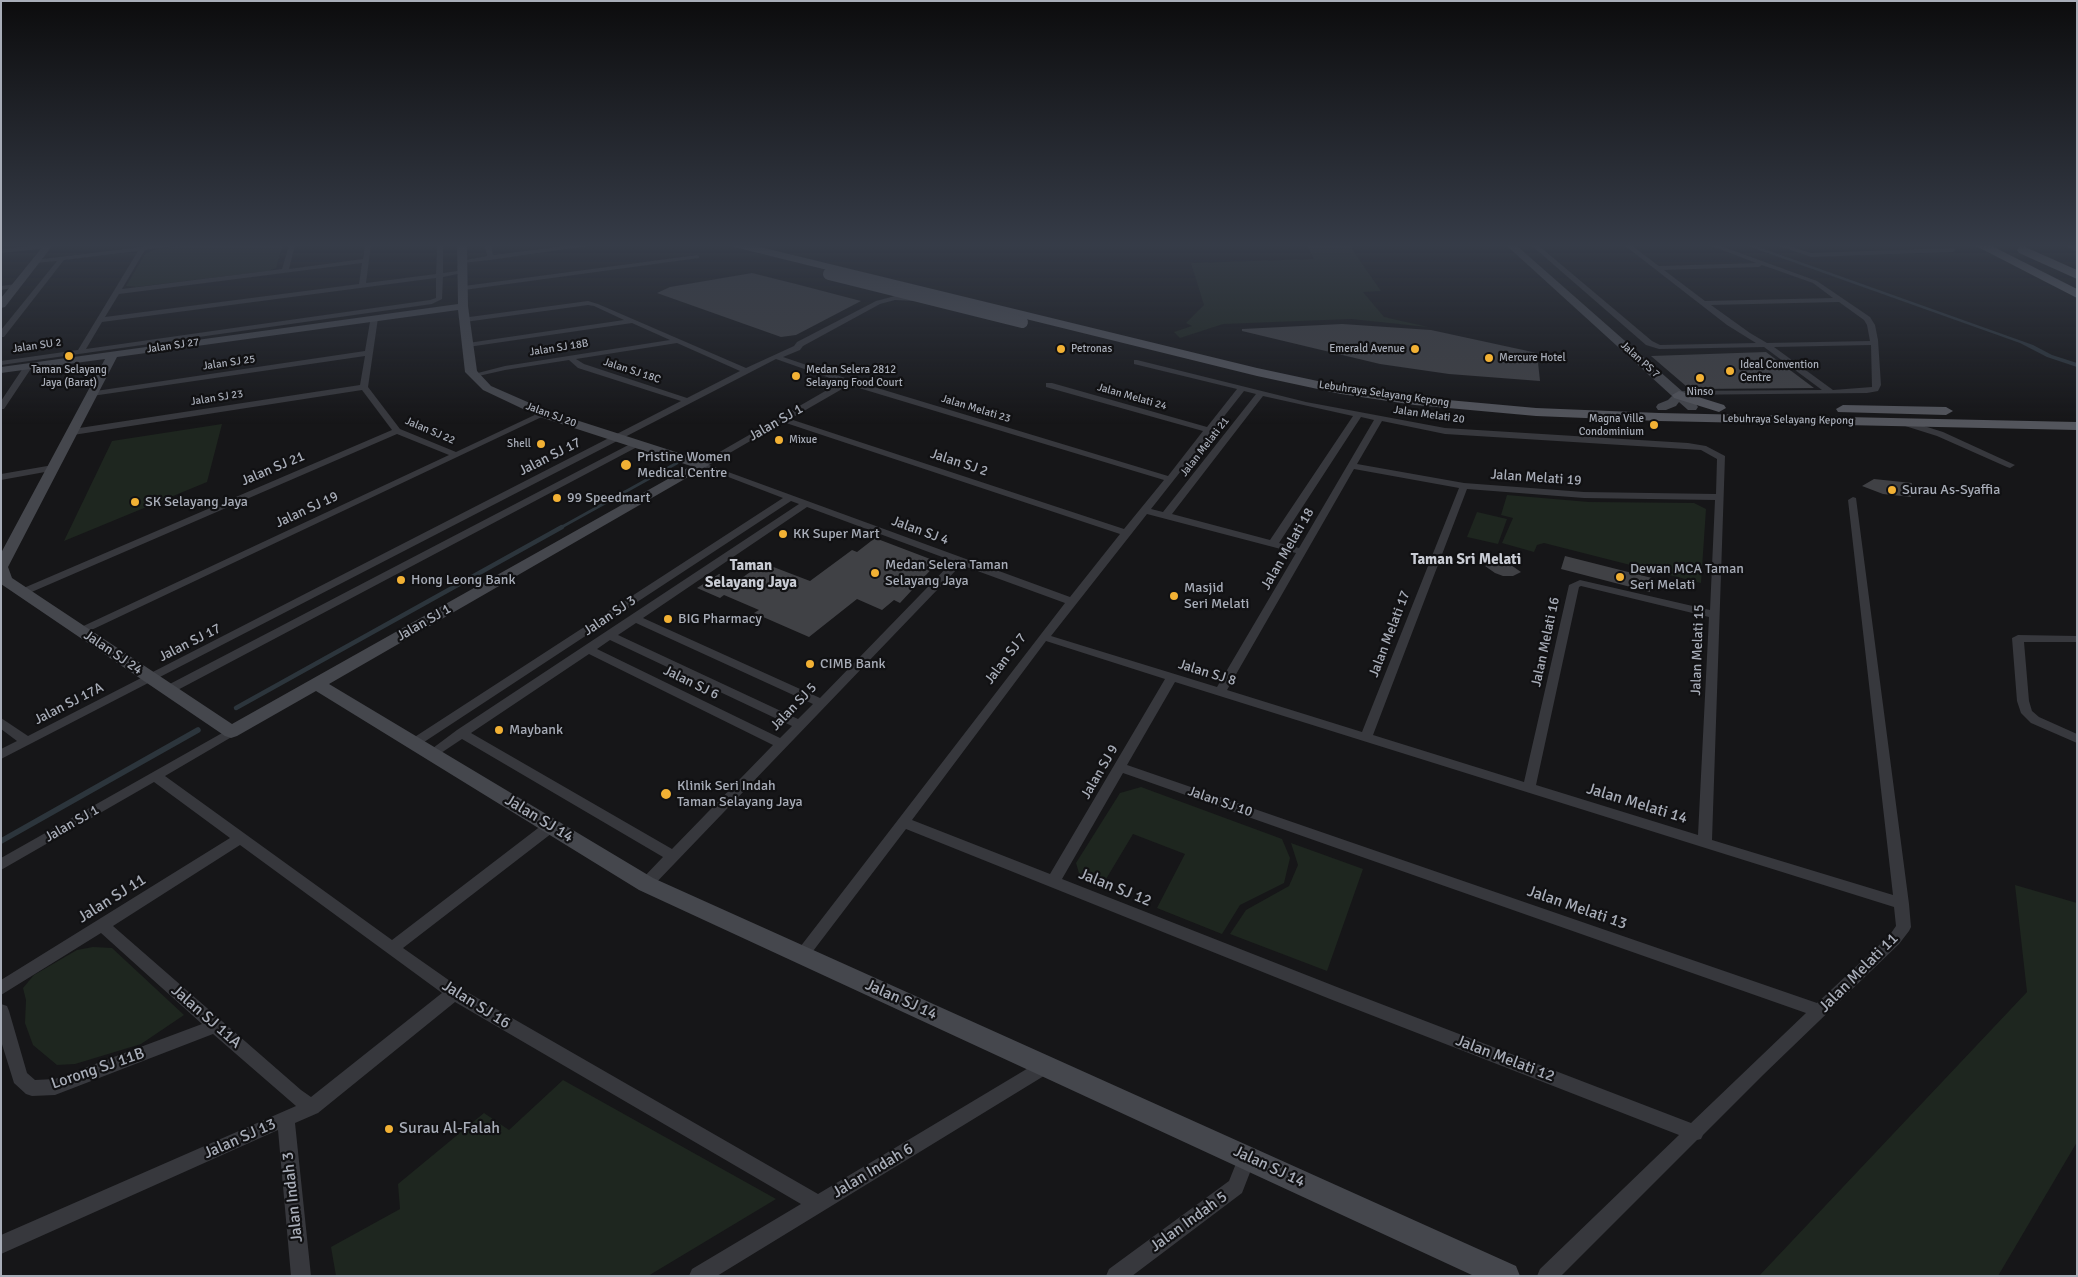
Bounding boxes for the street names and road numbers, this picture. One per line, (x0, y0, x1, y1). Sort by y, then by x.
street label: Jalan SU 2 (12, 336, 62, 356)
street label: Jalan SJ 27 (146, 336, 200, 356)
street label: Jalan SJ 18B (529, 337, 589, 359)
street label: Jalan PS 7 (1618, 339, 1662, 381)
street label: Jalan SJ 25 (202, 353, 256, 373)
street label: Jalan SJ 18C (602, 356, 662, 386)
street label: Lebuhraya Selayang Kepong (1318, 378, 1450, 410)
street label: Jalan Melati 24 (1096, 381, 1168, 413)
street label: Jalan SJ 23 (190, 387, 244, 409)
street label: Jalan Melati 23 (940, 392, 1012, 426)
street label: Jalan SJ 20 (524, 400, 578, 430)
street label: Jalan SJ 1 (746, 401, 806, 445)
street label: Jalan Melati 20 (1393, 403, 1465, 427)
street label: Lebuhraya Selayang Kepong (1722, 412, 1854, 428)
street label: Jalan SJ 22 (403, 415, 457, 447)
street label: Jalan Melati 21 (1178, 415, 1232, 479)
street label: Jalan SJ 17 (516, 434, 584, 480)
street label: Jalan SJ 2 (928, 446, 990, 480)
street label: Jalan SJ 21 (239, 448, 307, 490)
street label: Jalan Melati 19 (1490, 466, 1582, 490)
street label: Jalan SJ 19 (273, 488, 341, 532)
street label: Jalan Melati 18 (1258, 505, 1318, 593)
street label: Jalan SJ 4 (889, 513, 951, 549)
street label: Jalan Melati 17 (1366, 588, 1414, 680)
street label: Jalan SJ 3 (581, 592, 639, 640)
street label: Jalan Melati 16 (1528, 596, 1564, 688)
street label: Jalan SJ 1 (394, 601, 454, 645)
street label: Jalan Melati 15 (1688, 604, 1708, 696)
street label: Jalan SJ 17 (156, 620, 224, 666)
street label: Jalan SJ 24 (80, 627, 146, 679)
street label: Jalan SJ 7 (981, 630, 1031, 688)
street label: Jalan SJ 8 (1176, 656, 1238, 690)
street label: Jalan SJ 6 (661, 662, 721, 704)
street label: Jalan SJ 17A (31, 679, 107, 729)
street label: Jalan SJ 5 (767, 680, 821, 734)
street label: Jalan SJ 9 (1078, 742, 1122, 802)
street label: Jalan Melati 14 (1584, 780, 1690, 828)
street label: Jalan SJ 10 (1185, 783, 1255, 821)
street label: Jalan SJ 14 (501, 791, 577, 847)
street label: Jalan SJ 1 (42, 802, 102, 846)
street label: Jalan SJ 12 (1076, 865, 1154, 911)
street label: Jalan SJ 11 (74, 871, 150, 927)
street label: Jalan Melati 13 (1525, 882, 1629, 934)
street label: Jalan Melati 11 (1815, 929, 1903, 1017)
street label: Jalan SJ 14 (862, 976, 940, 1024)
street label: Jalan SJ 16 (438, 977, 514, 1033)
street label: Jalan SJ 11A (167, 981, 245, 1053)
street label: Jalan Melati 12 (1453, 1031, 1557, 1087)
street label: Lorong SJ 11B (49, 1044, 147, 1094)
street label: Jalan SJ 13 (201, 1115, 279, 1163)
street label: Jalan Indah 6 (829, 1139, 917, 1203)
street label: Jalan SJ 14 (1230, 1142, 1308, 1192)
street label: Jalan Indah 3 (279, 1151, 307, 1243)
street label: Jalan Indah 5 (1147, 1188, 1231, 1256)

